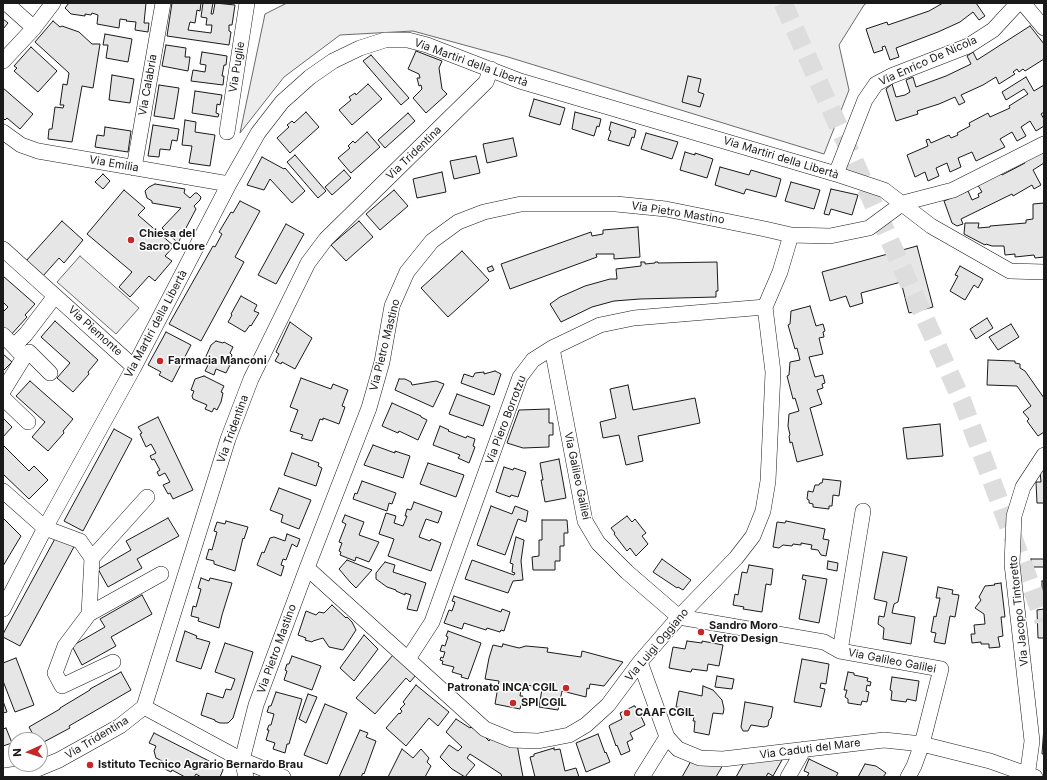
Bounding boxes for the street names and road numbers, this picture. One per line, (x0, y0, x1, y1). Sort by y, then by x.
street label: Via Enrico De Nicola (877, 33, 979, 89)
street label: Via Martiri della Libertà (412, 36, 530, 90)
street label: Via Puglie (226, 41, 248, 93)
street label: Via Calabria (136, 53, 160, 117)
street label: Via Tridentina (384, 123, 444, 183)
street label: Via Martiri della Libertà (722, 134, 840, 182)
street label: Via Emilia (88, 153, 140, 175)
street label: Via Pietro Mastino (630, 199, 726, 227)
street label: Via Martiri della Libertà (122, 268, 190, 380)
street label: Via Pietro Mastino (367, 298, 403, 392)
street label: Via Piemonte (65, 303, 125, 359)
street label: Via Piero Borrotzu (483, 374, 529, 466)
street label: Via Tridentina (215, 393, 251, 465)
street label: Via Galileo Galilei (561, 431, 593, 521)
street label: Via Jacopo Tintoretto (1007, 555, 1031, 667)
street label: Via Pietro Mastino (255, 603, 299, 695)
street label: Via Luigi Oggiano (623, 606, 691, 684)
street label: Via Galileo Galilei (847, 646, 937, 676)
street label: Via Tridentina (63, 714, 131, 762)
street label: Via Caduti del Mare (759, 736, 861, 762)

